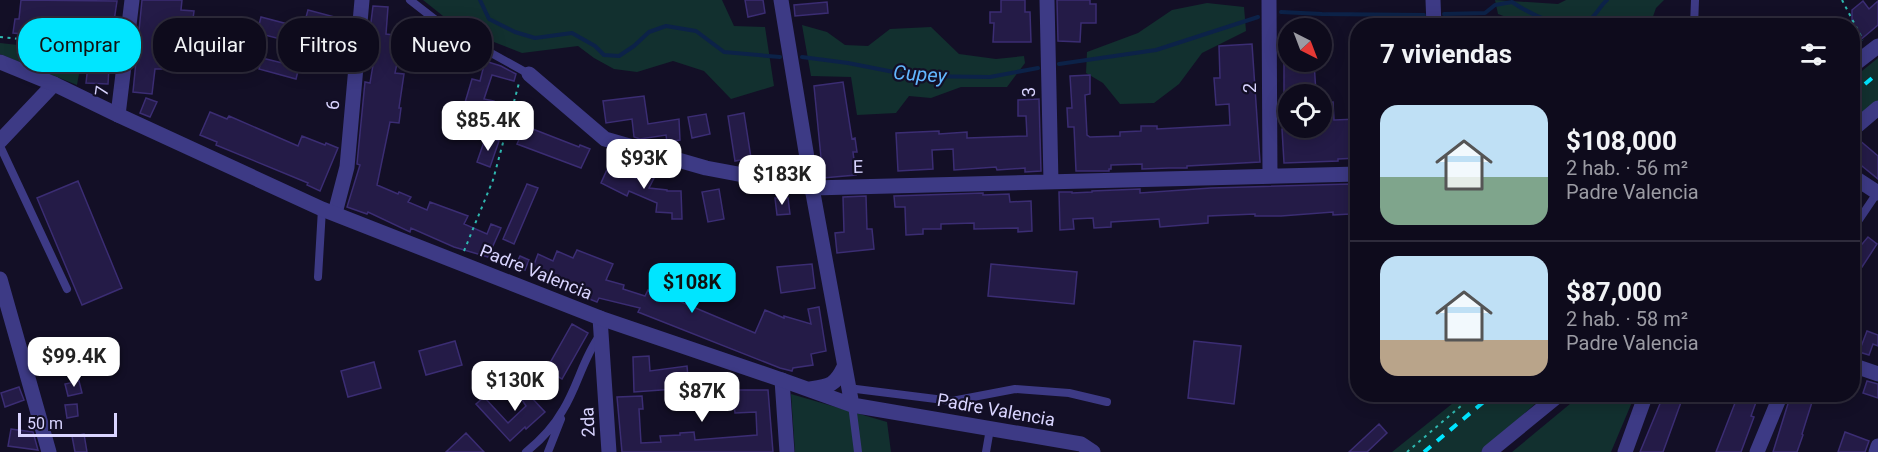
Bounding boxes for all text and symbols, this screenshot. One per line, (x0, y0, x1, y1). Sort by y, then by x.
chip: Comprar (18, 18, 141, 72)
chip: Alquilar (153, 18, 266, 72)
chip: Filtros (278, 18, 379, 72)
chip: Nuevo (391, 18, 492, 72)
north arrow (1278, 18, 1332, 72)
map controls (1278, 18, 1332, 138)
icon: filters (1797, 38, 1830, 71)
text: 7 viviendas (1380, 39, 1512, 69)
water label: Cupey (892, 60, 948, 88)
street label: 2 (1239, 83, 1260, 93)
street label: 7 (90, 84, 113, 97)
button: locate (1278, 84, 1332, 138)
street label: 3 (1018, 87, 1039, 97)
street label: 6 (322, 99, 343, 111)
pin: $85.4K (439, 101, 537, 152)
text: $85.4K (456, 108, 520, 132)
text: $108,000 (1566, 126, 1677, 156)
icon: home (1428, 129, 1500, 201)
pin: $93K (608, 139, 680, 190)
text: $93K (620, 146, 668, 170)
pin: $183K (740, 155, 824, 206)
street label: E (853, 156, 863, 177)
text: 2 hab. · 56 m² (1566, 156, 1688, 180)
text: $183K (753, 162, 811, 186)
text: Padre Valencia (1566, 180, 1699, 204)
street label: Padre Valencia (477, 239, 595, 304)
pin: $108K (650, 263, 734, 314)
text: $108K (663, 270, 721, 294)
text: $87,000 (1566, 277, 1662, 307)
icon: home (1428, 280, 1500, 352)
text: 2 hab. · 58 m² (1566, 307, 1688, 331)
text: Padre Valencia (1566, 331, 1699, 355)
pin: $99.4K (25, 337, 123, 388)
text: $99.4K (42, 344, 106, 368)
pin: $130K (473, 361, 557, 412)
text: $130K (486, 368, 544, 392)
pin: $87K (666, 372, 738, 423)
text: $87K (678, 379, 726, 403)
street label: Padre Valencia (935, 389, 1057, 430)
street label: 2da (576, 406, 599, 438)
scale bar (18, 410, 117, 438)
text: 50 m (27, 414, 63, 433)

